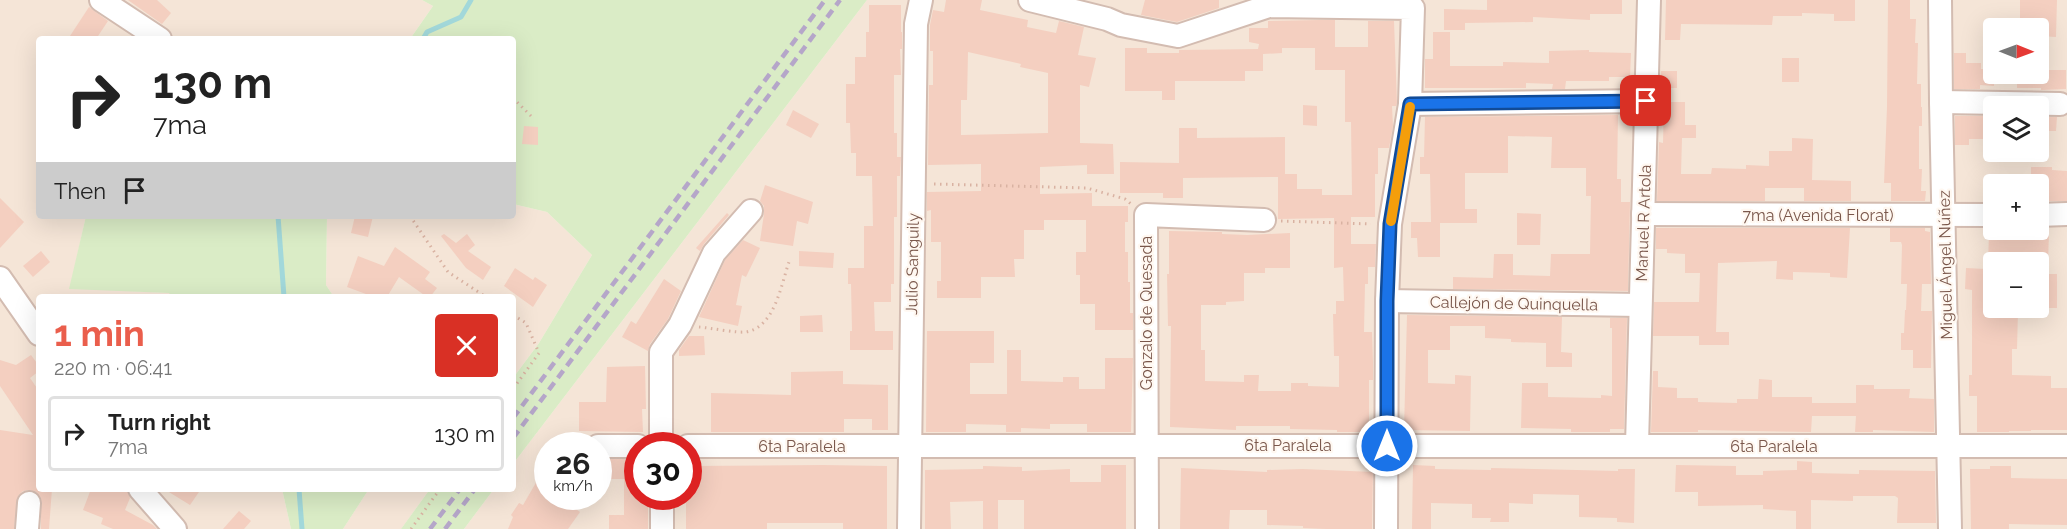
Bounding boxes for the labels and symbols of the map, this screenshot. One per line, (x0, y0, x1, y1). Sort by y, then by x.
north arrow (1983, 18, 2049, 84)
pin (1620, 75, 1671, 126)
street label: Manuel R Artola (1632, 164, 1655, 282)
street label: Miguel Ángel Núñez (1934, 190, 1956, 340)
street label: 7ma (Avenida Florat) (1742, 206, 1894, 225)
street label: Julio Sanguily (902, 213, 923, 315)
street label: Gonzalo de Quesada (1137, 236, 1156, 390)
street label: Callejón de Quinquella (1430, 293, 1598, 314)
position arrow (1355, 414, 1419, 478)
speed limit sign: 30 (624, 432, 702, 510)
street label: 6ta Paralela (1244, 436, 1332, 455)
street label: 6ta Paralela (758, 437, 846, 456)
street label: 6ta Paralela (1730, 437, 1818, 456)

